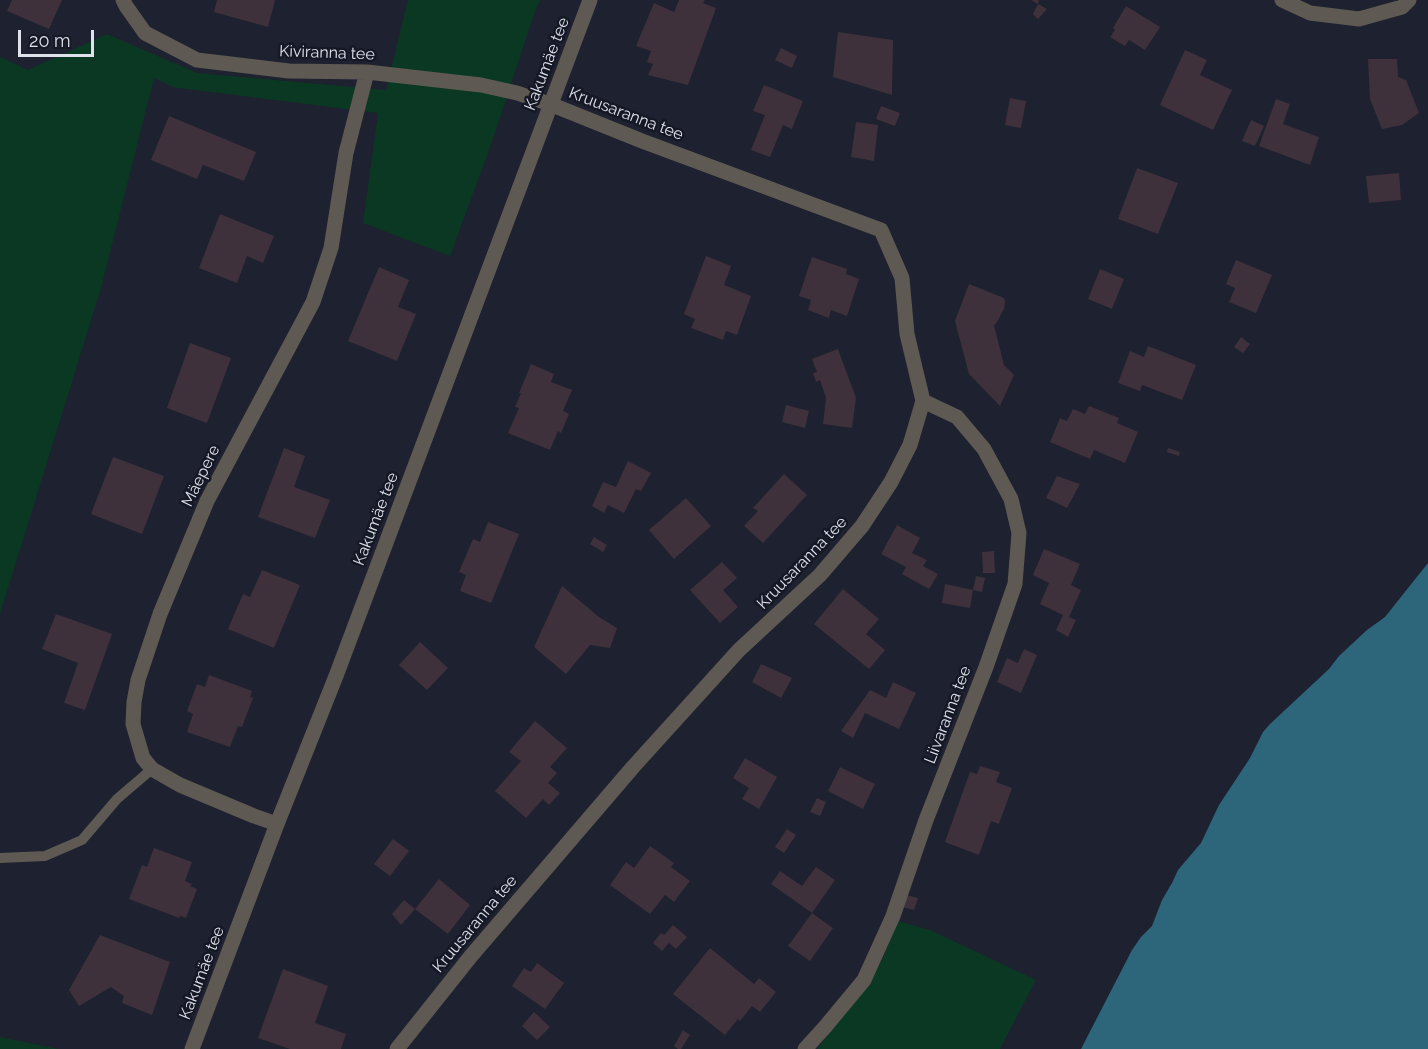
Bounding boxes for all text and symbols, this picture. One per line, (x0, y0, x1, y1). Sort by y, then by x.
street label: Kakumäe tee (520, 15, 574, 113)
scale bar (21, 18, 98, 56)
text: 20 m (29, 30, 71, 51)
street label: Kiviranna tee (279, 42, 375, 64)
street label: Kruusaranna tee (566, 83, 686, 145)
street label: Mäepere (178, 442, 224, 510)
street label: Kakumäe tee (349, 470, 403, 568)
street label: Kruusaranna tee (753, 513, 851, 613)
street label: Liivaranna tee (921, 663, 975, 767)
street label: Kruusaranna tee (429, 871, 521, 977)
street label: Kakumäe tee (175, 924, 229, 1022)

